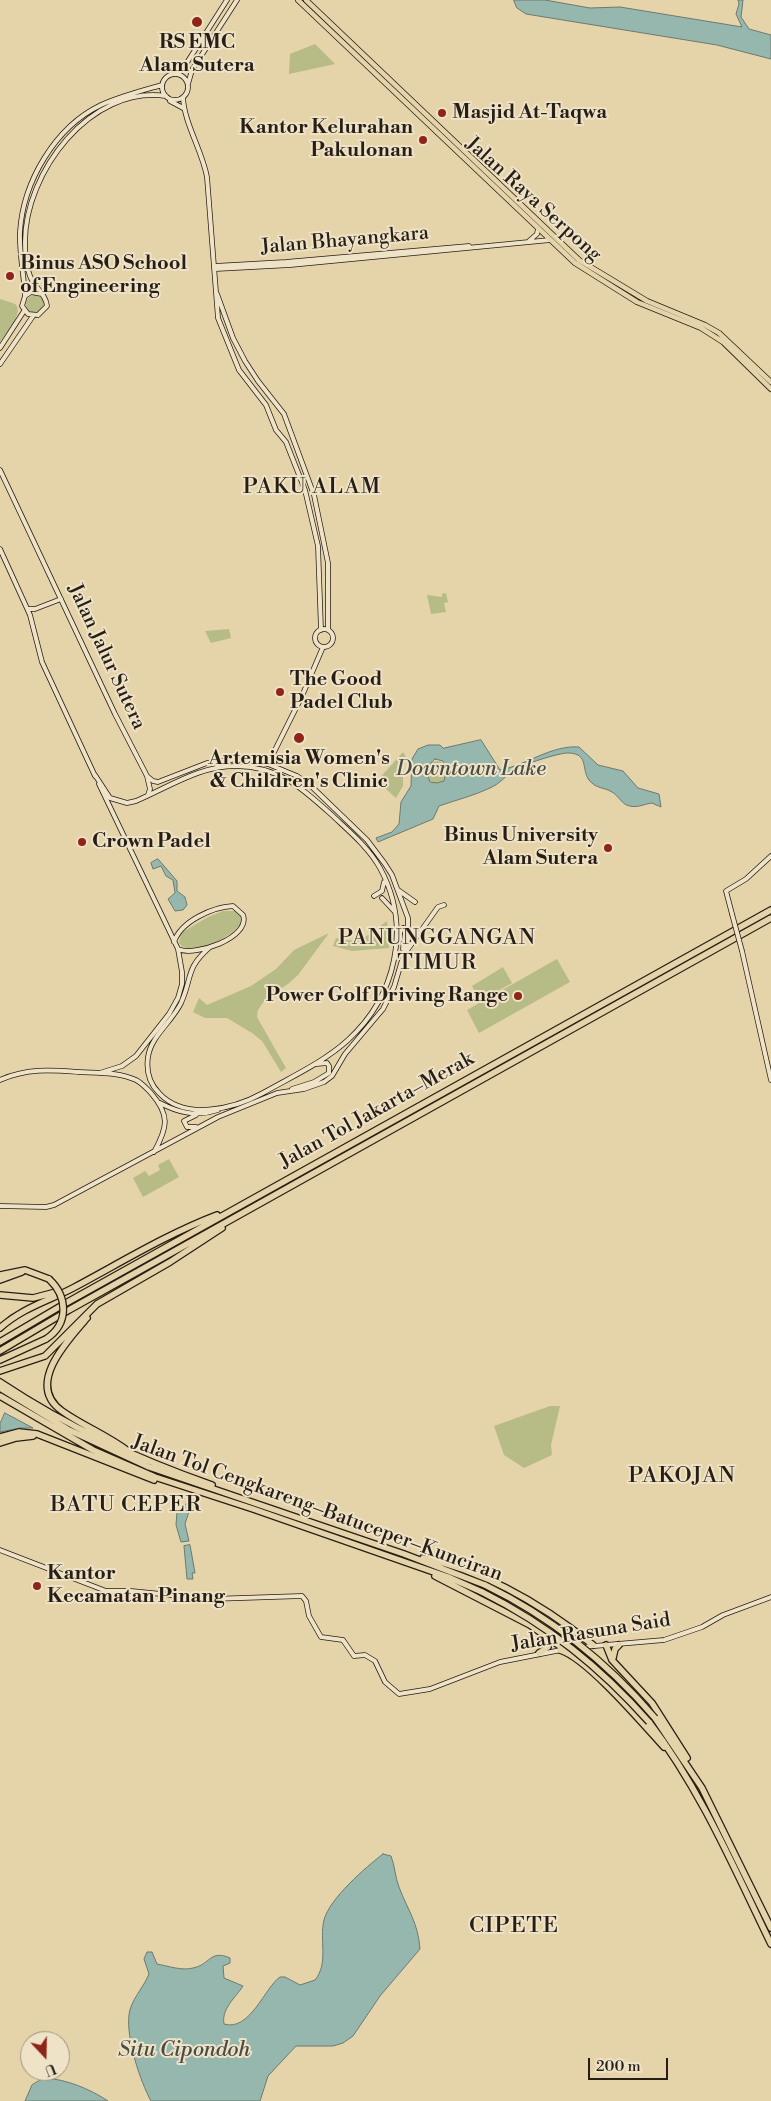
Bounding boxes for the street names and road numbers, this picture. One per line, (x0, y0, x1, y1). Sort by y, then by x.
street label: Jalan Raya Serpong (460, 133, 606, 267)
street label: Jalan Bhayangkara (260, 222, 430, 260)
street label: Jalan Jalur Sutera (62, 580, 150, 734)
street label: Jalan Tol Jakarta–Merak (276, 1048, 478, 1174)
street label: Jalan Tol Cengkareng–Batuceper–Kunciran (128, 1431, 506, 1587)
street label: Jalan Rasuna Said (510, 1609, 672, 1657)

